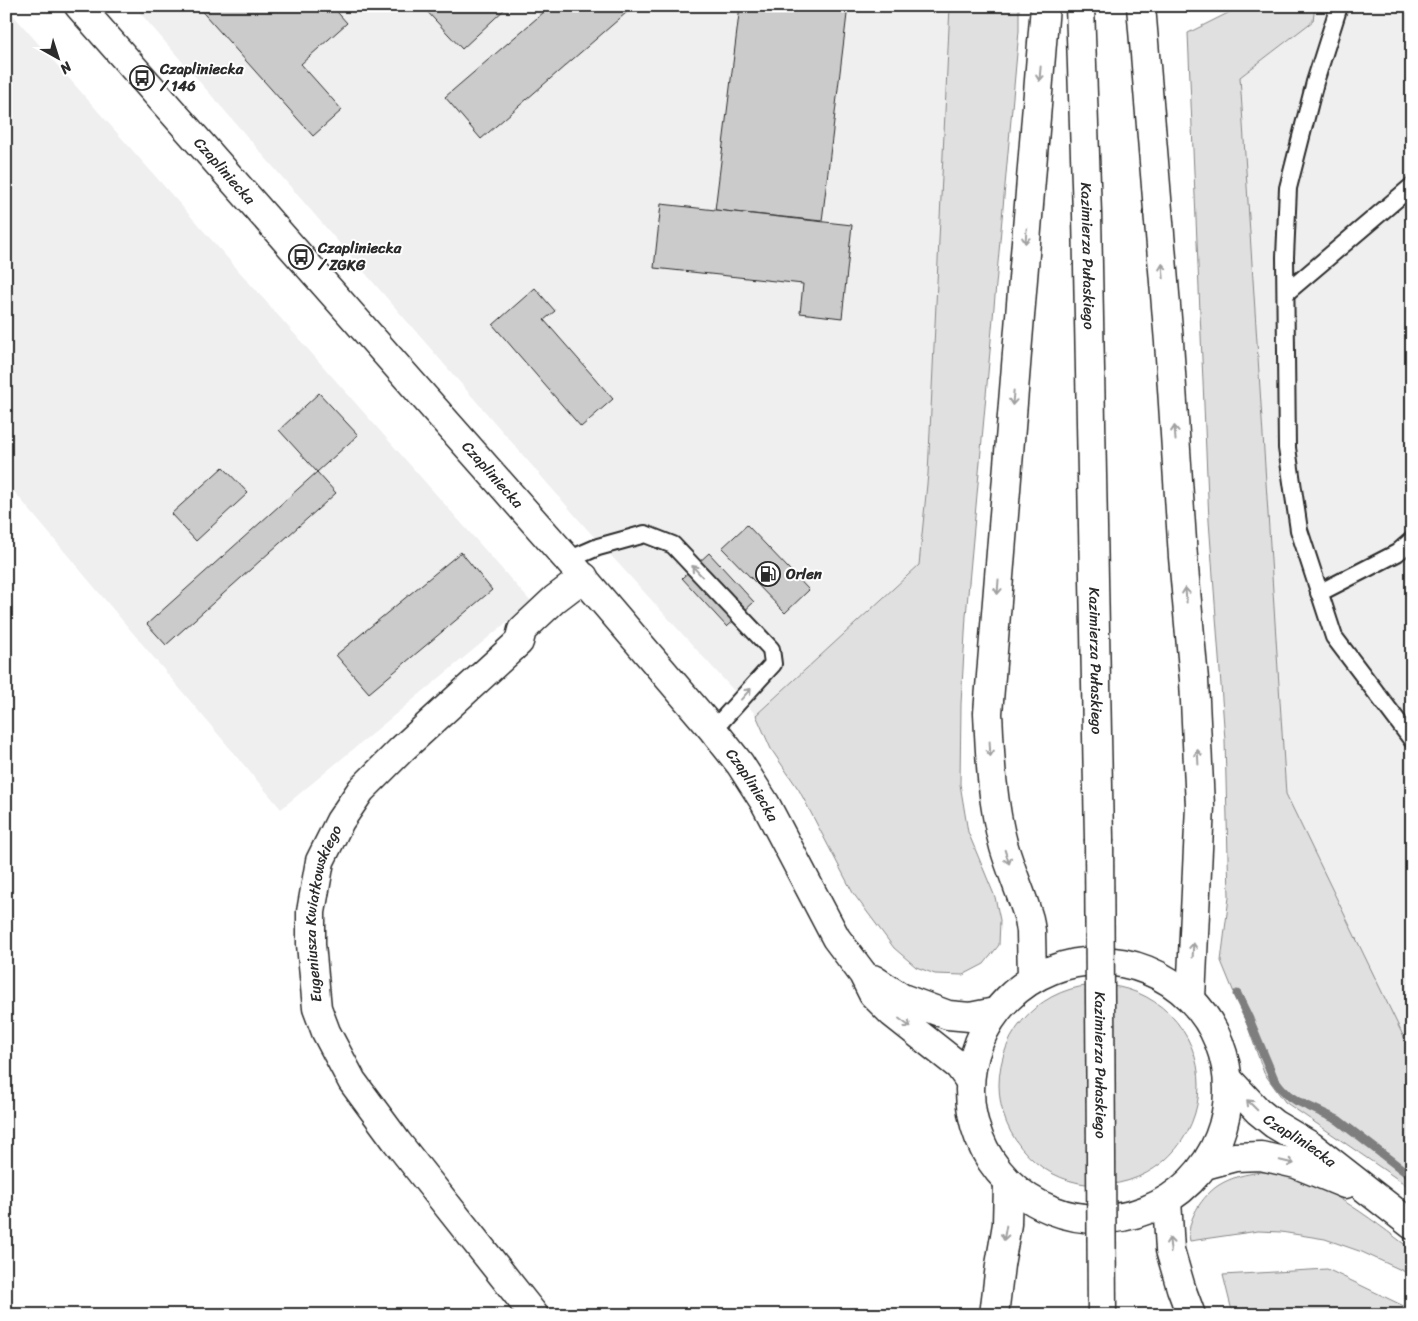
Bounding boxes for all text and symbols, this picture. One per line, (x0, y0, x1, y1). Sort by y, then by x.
north arrow (32, 32, 82, 82)
text: N (54, 54, 78, 81)
place label: Czapliniecka / 146 (159, 56, 244, 99)
bus stop icon: Czapliniecka / 146 (129, 65, 155, 91)
one-way arrow (1035, 65, 1045, 81)
street label: Czapliniecka (187, 131, 262, 211)
street label: Kazimierza Pułaskiego (1073, 182, 1102, 330)
one-way arrow (1021, 227, 1031, 243)
place label: Czapliniecka / ZGKG (317, 235, 402, 278)
bus stop icon: Czapliniecka / ZGKG (288, 244, 314, 270)
one-way arrow (1158, 263, 1168, 279)
one-way arrow (1009, 389, 1018, 405)
one-way arrow (1170, 425, 1180, 441)
street label: Czapliniecka (455, 435, 530, 515)
fuel station icon: Orlen (755, 561, 781, 587)
place label: Orlen (785, 561, 823, 587)
one-way arrow (691, 565, 703, 577)
one-way arrow (994, 579, 1003, 595)
street label: Kazimierza Pułaskiego (1081, 587, 1110, 735)
one-way arrow (1182, 587, 1191, 603)
one-way arrow (740, 687, 752, 700)
one-way arrow (986, 741, 995, 757)
street label: Czapliniecka (719, 742, 786, 827)
one-way arrow (1193, 749, 1202, 765)
street label: Eugeniusza Kwiatkowskiego (297, 820, 349, 1003)
one-way arrow (1003, 849, 1013, 865)
one-way arrow (1189, 942, 1198, 958)
street label: Kazimierza Pułaskiego (1087, 991, 1114, 1139)
one-way arrow (898, 1018, 911, 1029)
one-way arrow (1246, 1099, 1258, 1111)
street label: Czapliniecka (1257, 1107, 1342, 1174)
one-way arrow (1279, 1158, 1295, 1167)
one-way arrow (1000, 1224, 1010, 1240)
one-way arrow (1165, 1237, 1175, 1253)

